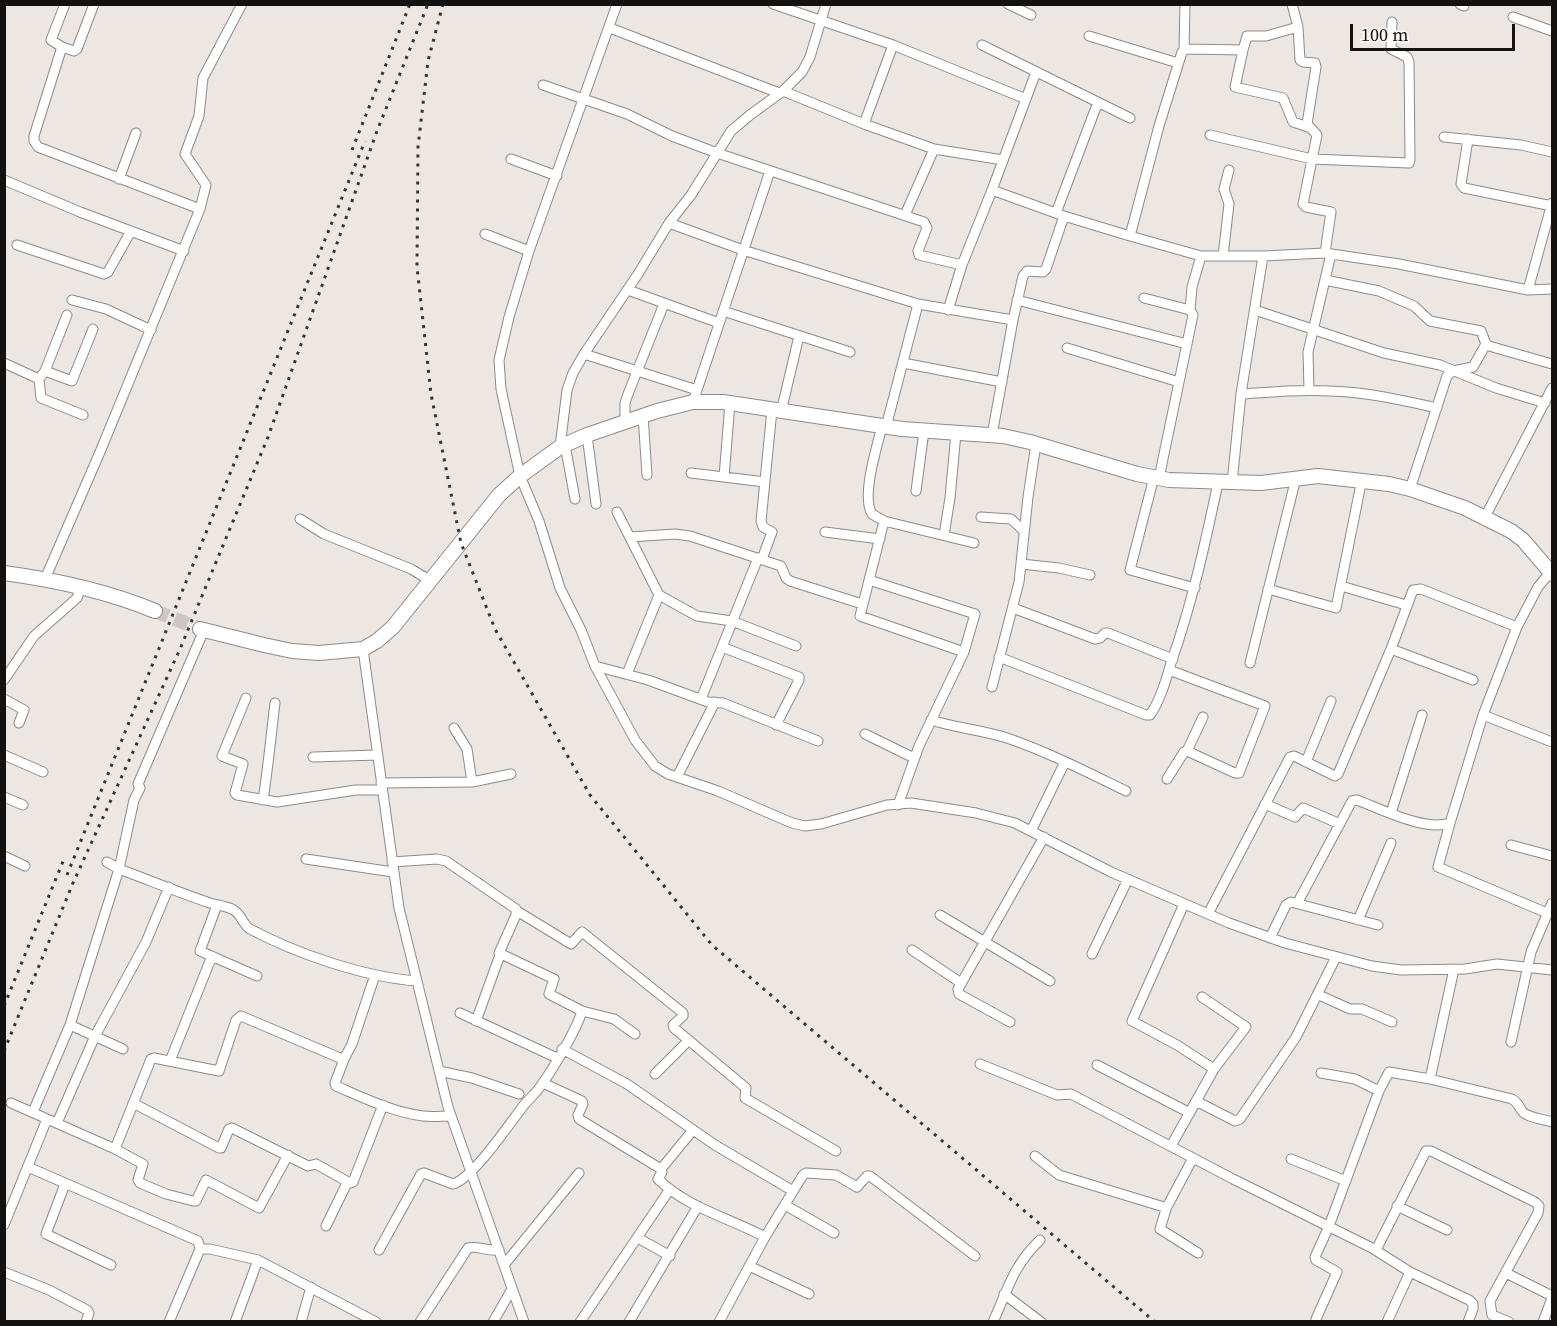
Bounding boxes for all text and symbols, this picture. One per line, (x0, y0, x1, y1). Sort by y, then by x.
scale bar (1353, 12, 1518, 50)
text: 100 m (1361, 22, 1408, 47)

